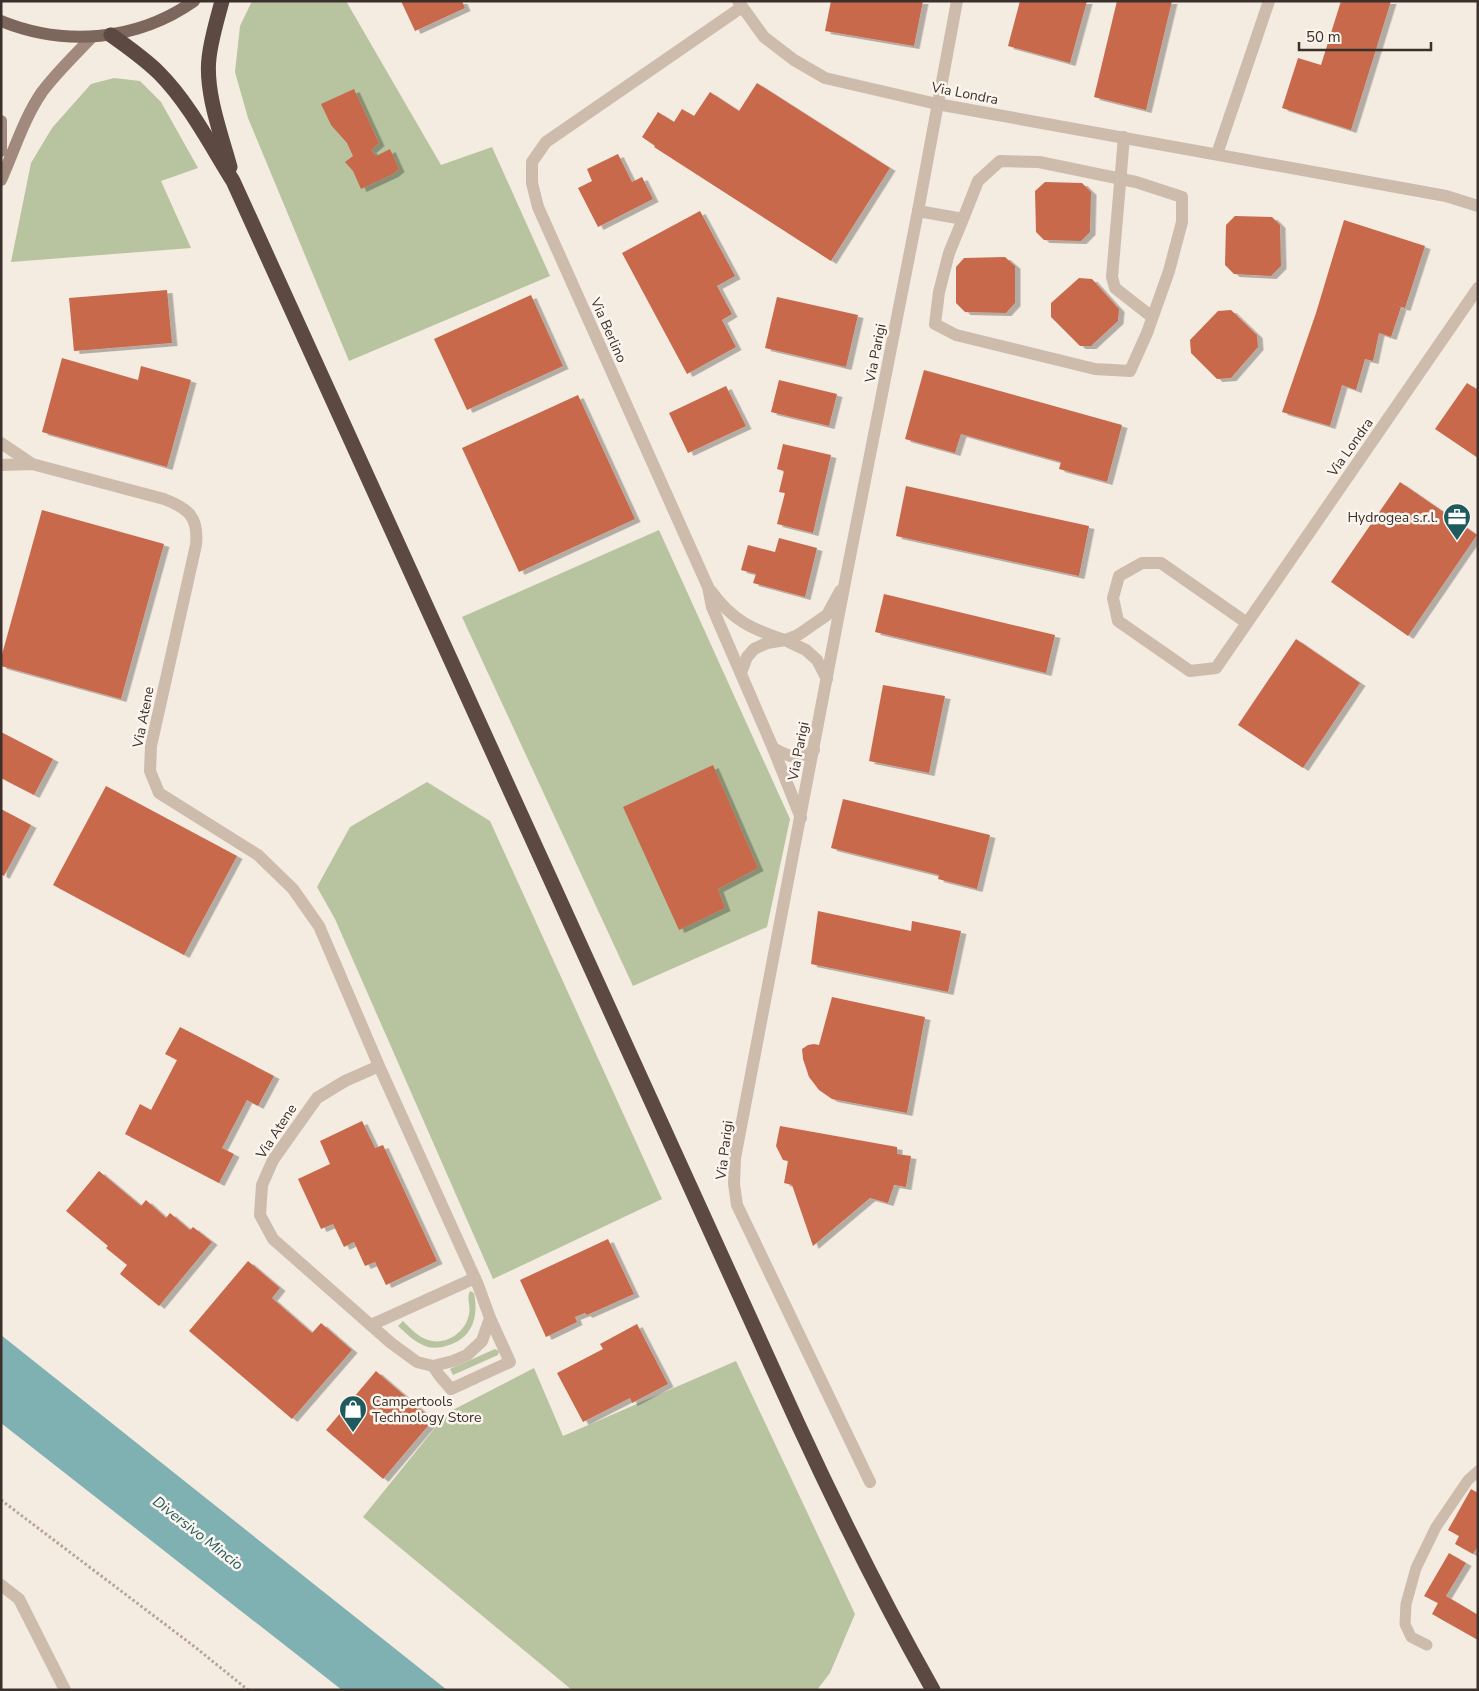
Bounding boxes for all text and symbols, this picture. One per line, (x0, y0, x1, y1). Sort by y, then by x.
scale bar (1299, 20, 1432, 52)
text: 50 m (1306, 27, 1341, 47)
street label: Via Londra (929, 78, 1000, 109)
street label: Via Berlino (585, 294, 631, 366)
street label: Via Parigi (860, 322, 891, 385)
street label: Via Londra (1323, 414, 1378, 481)
office icon: Hydrogea s.r.l. (1442, 502, 1472, 541)
place label: Hydrogea s.r.l. (1347, 508, 1438, 527)
street label: Via Atene (128, 685, 159, 750)
street label: Via Parigi (783, 720, 814, 783)
street label: Via Atene (251, 1100, 301, 1163)
street label: Via Parigi (711, 1119, 738, 1182)
place label: Campertools Technology Store (372, 1392, 481, 1427)
shop icon: Campertools Technology Store (338, 1394, 368, 1433)
water label: Diversivo Mincio (149, 1491, 247, 1575)

